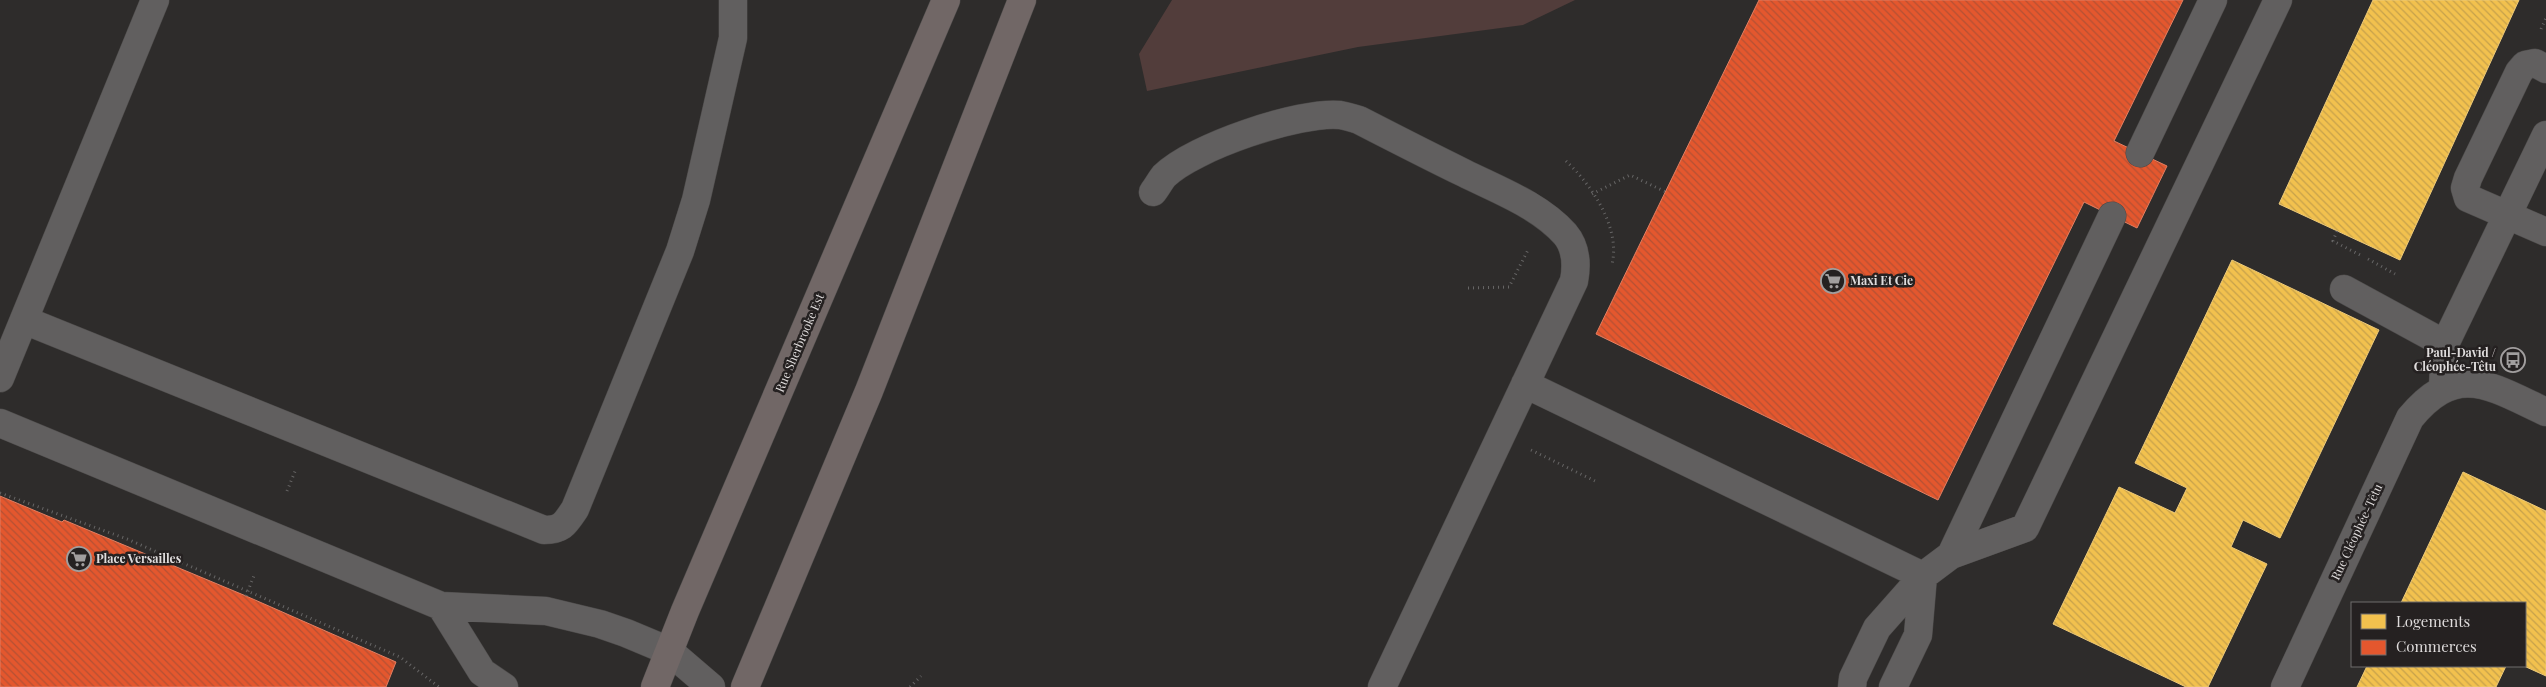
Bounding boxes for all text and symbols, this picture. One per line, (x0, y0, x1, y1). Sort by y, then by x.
supermarket icon: Maxi Et Cie (1820, 268, 1846, 294)
place label: Maxi Et Cie (1850, 272, 1913, 288)
street label: Rue Sherbrooke Est (771, 290, 827, 394)
place label: Paul-David / Cléophée-Têtu (2414, 344, 2497, 374)
bus stop icon: Paul-David / Cléophée-Têtu (2500, 347, 2526, 373)
street label: Rue Cléophée-Têtu (2327, 481, 2385, 582)
supermarket icon: Place Versailles (66, 546, 92, 572)
place label: Place Versailles (96, 550, 182, 566)
legend (2351, 602, 2526, 667)
text: Logements (2396, 611, 2470, 631)
text: Commerces (2396, 636, 2477, 656)

